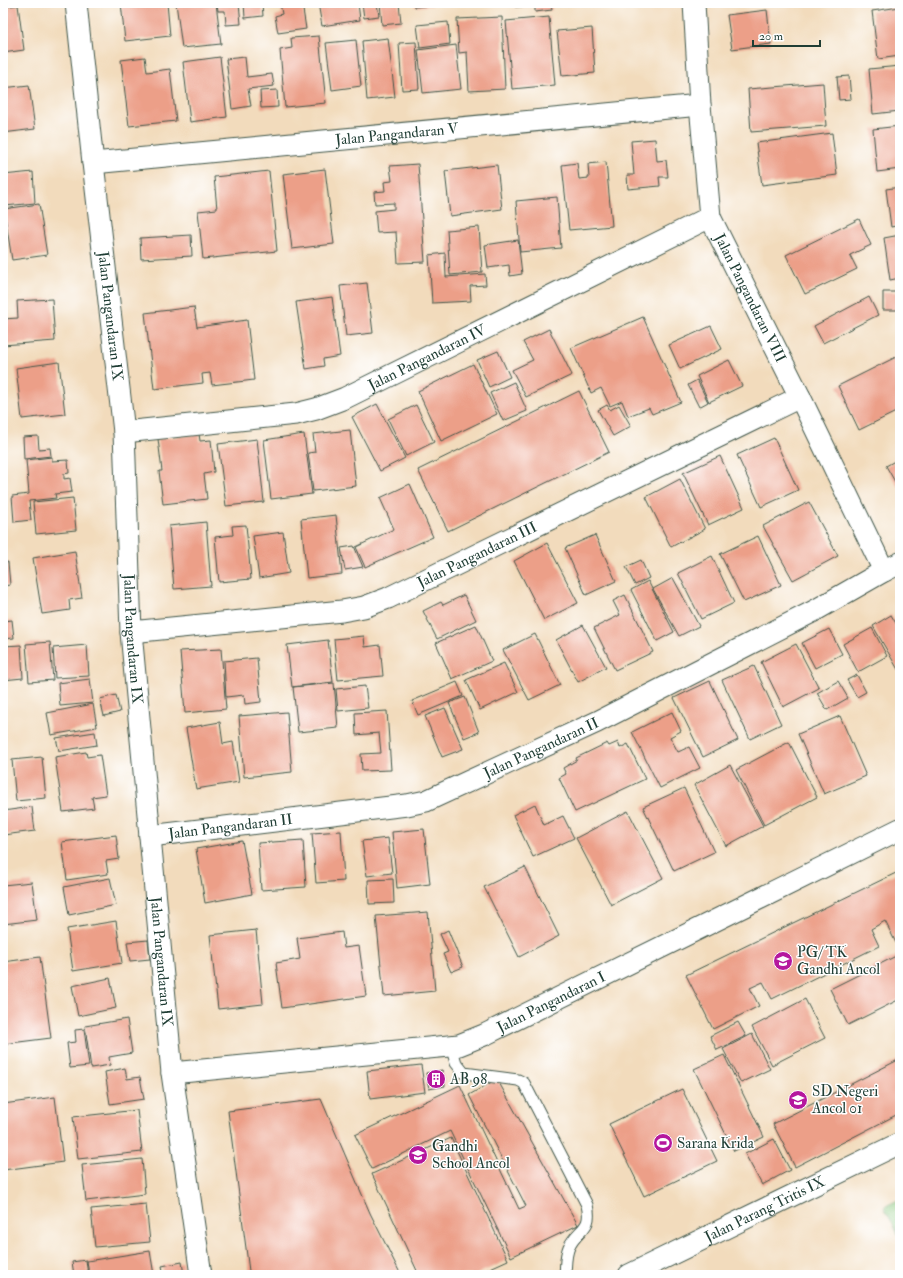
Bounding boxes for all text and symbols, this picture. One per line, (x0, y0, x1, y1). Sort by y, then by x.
scale bar (753, 22, 820, 48)
text: 20 m (759, 29, 784, 44)
street label: Jalan Pangandaran V (333, 119, 460, 150)
street label: Jalan Pangandaran VIII (709, 229, 791, 365)
street label: Jalan Pangandaran IX (93, 249, 128, 382)
street label: Jalan Pangandaran IV (364, 320, 490, 396)
street label: Jalan Pangandaran III (413, 517, 540, 593)
street label: Jalan Pangandaran IX (118, 573, 147, 705)
street label: Jalan Pangandaran II (479, 713, 602, 784)
street label: Jalan Pangandaran II (166, 809, 294, 844)
street label: Jalan Pangandaran IX (145, 895, 177, 1028)
place label: PG/ TK Gandhi Ancol (797, 943, 880, 979)
school or university icon: PG/ TK Gandhi Ancol (772, 950, 794, 972)
street label: Jalan Pangandaran I (493, 967, 608, 1038)
building icon: AB 98 (425, 1068, 447, 1090)
place label: AB 98 (449, 1070, 487, 1089)
place label: SD Negeri Ancol 01 (811, 1082, 878, 1118)
school or university icon: SD Negeri Ancol 01 (787, 1089, 809, 1111)
sports icon: Sarana Krida (652, 1132, 674, 1154)
place label: Sarana Krida (677, 1134, 755, 1153)
place label: Gandhi School Ancol (432, 1137, 510, 1173)
school or university icon: Gandhi School Ancol (407, 1144, 429, 1166)
street label: Jalan Parang Tritis IX (701, 1171, 828, 1248)

